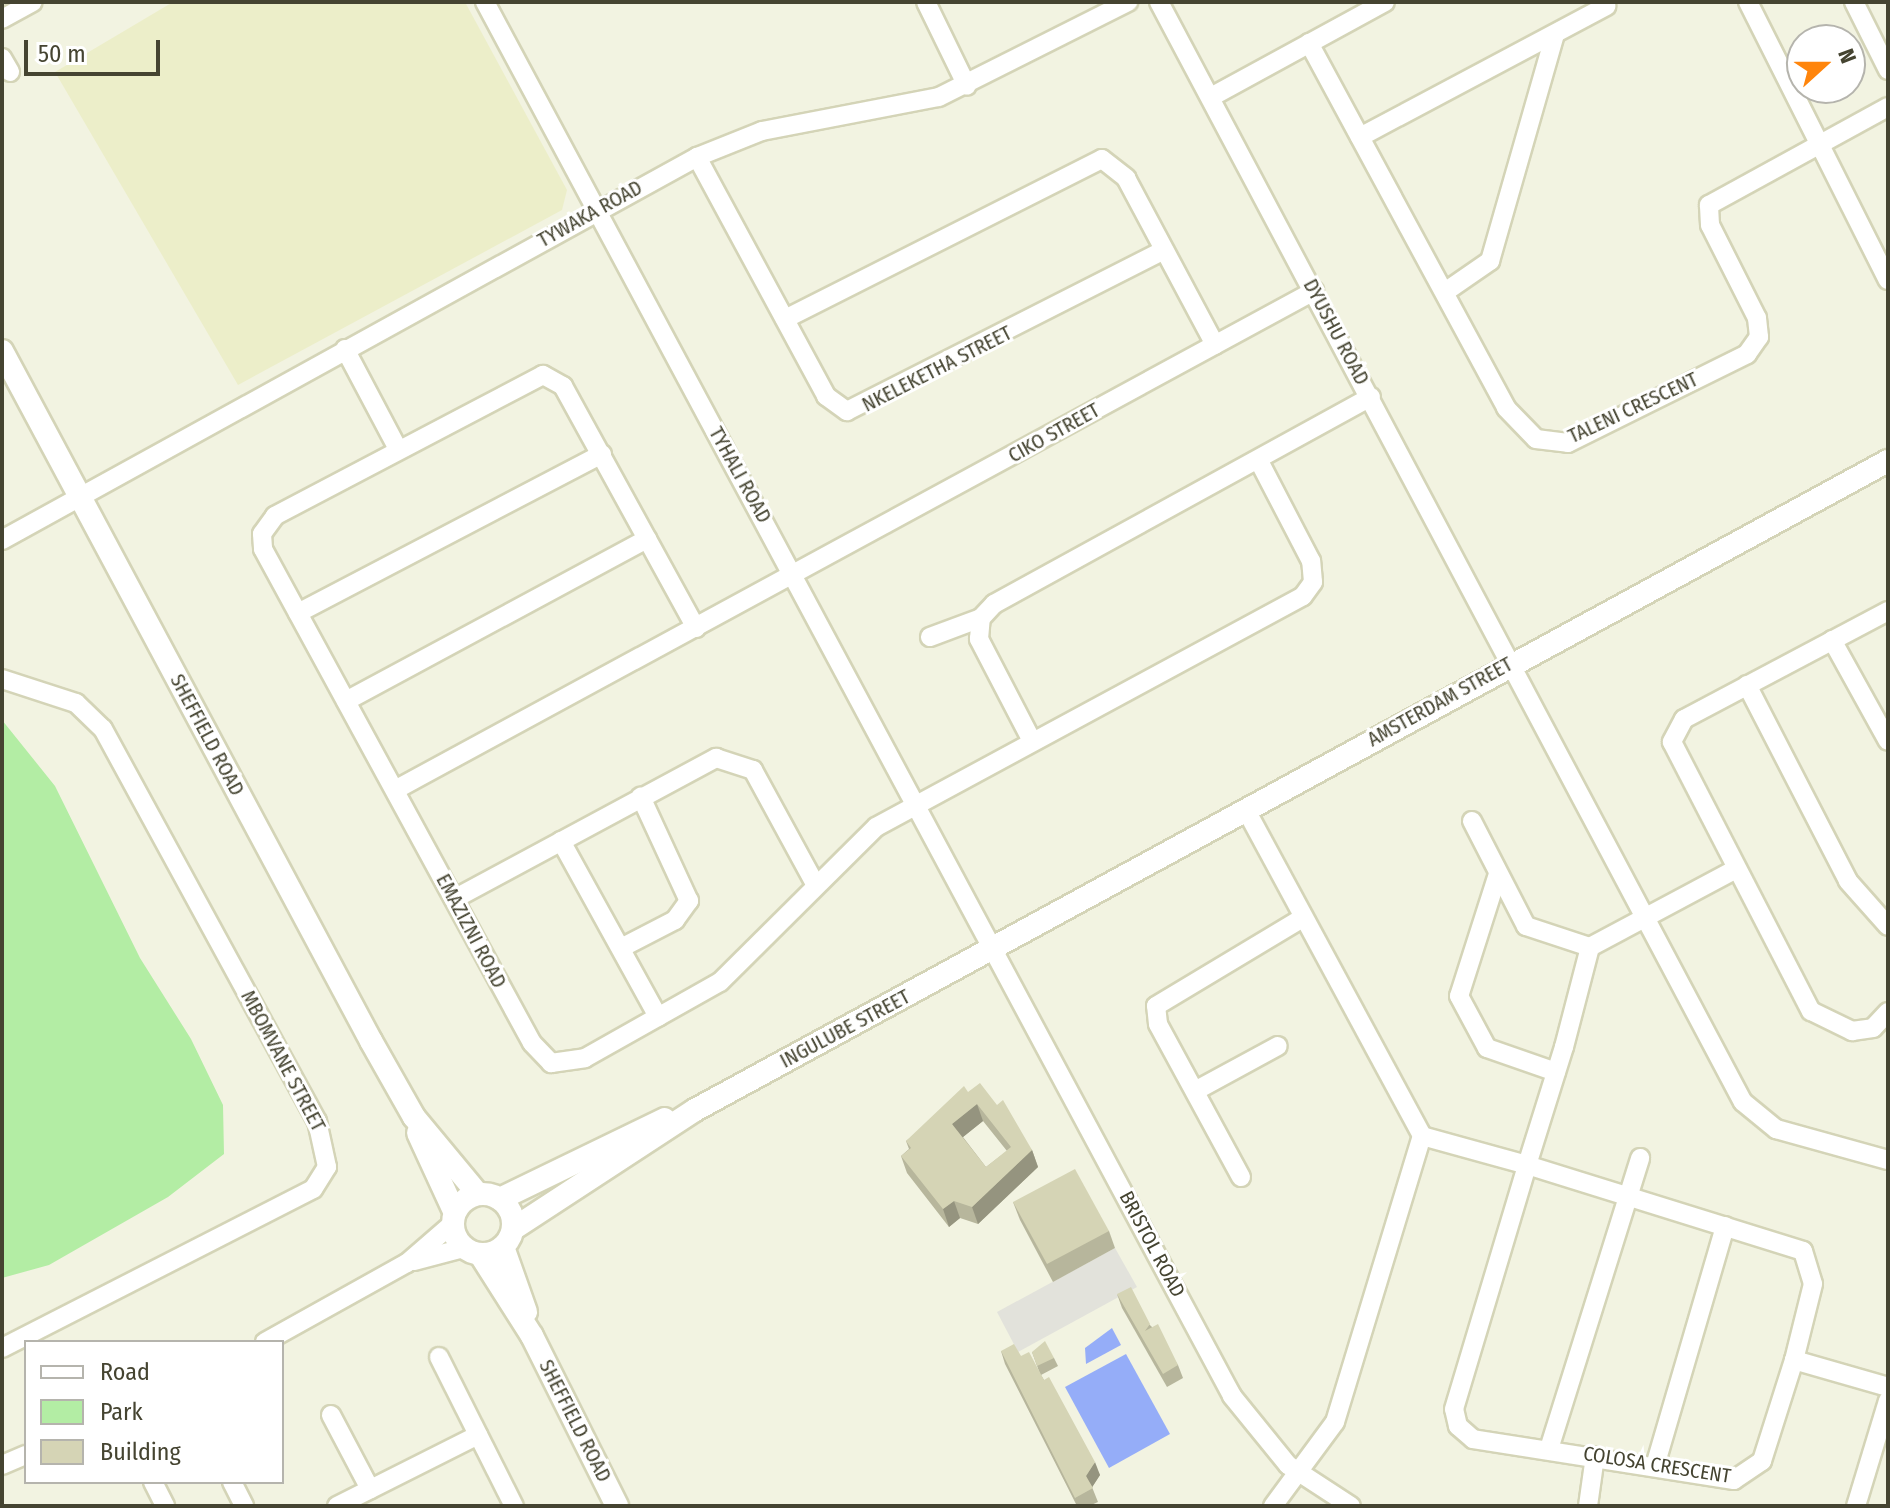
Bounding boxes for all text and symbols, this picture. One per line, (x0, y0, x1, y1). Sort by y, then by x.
scale bar (28, 24, 164, 74)
north arrow (1786, 24, 1866, 104)
text: 50 m (38, 40, 86, 68)
text: N (1832, 45, 1862, 67)
street label: TYWAKA ROAD (534, 175, 646, 253)
street label: DYUSHU ROAD (1298, 275, 1374, 389)
street label: NKELEKETHA STREET (858, 321, 1016, 417)
street label: TALENI CRESCENT (1564, 367, 1702, 449)
street label: CIKO STREET (1004, 398, 1104, 468)
street label: TYHALI ROAD (704, 423, 776, 527)
street label: AMSTERDAM STREET (1363, 652, 1517, 752)
street label: SHEFFIELD ROAD (165, 670, 249, 800)
street label: EMAZIZNI ROAD (431, 870, 511, 992)
street label: INGULUBE STREET (776, 985, 914, 1073)
street label: MBOMVANE STREET (236, 986, 330, 1136)
street label: BRISTOL ROAD (1114, 1187, 1190, 1301)
legend (24, 1340, 284, 1484)
street label: SHEFFIELD ROAD (534, 1356, 616, 1486)
text: Road (100, 1358, 150, 1386)
text: Park (100, 1398, 143, 1426)
text: Building (100, 1438, 181, 1466)
street label: COLOSA CRESCENT (1582, 1441, 1732, 1489)

